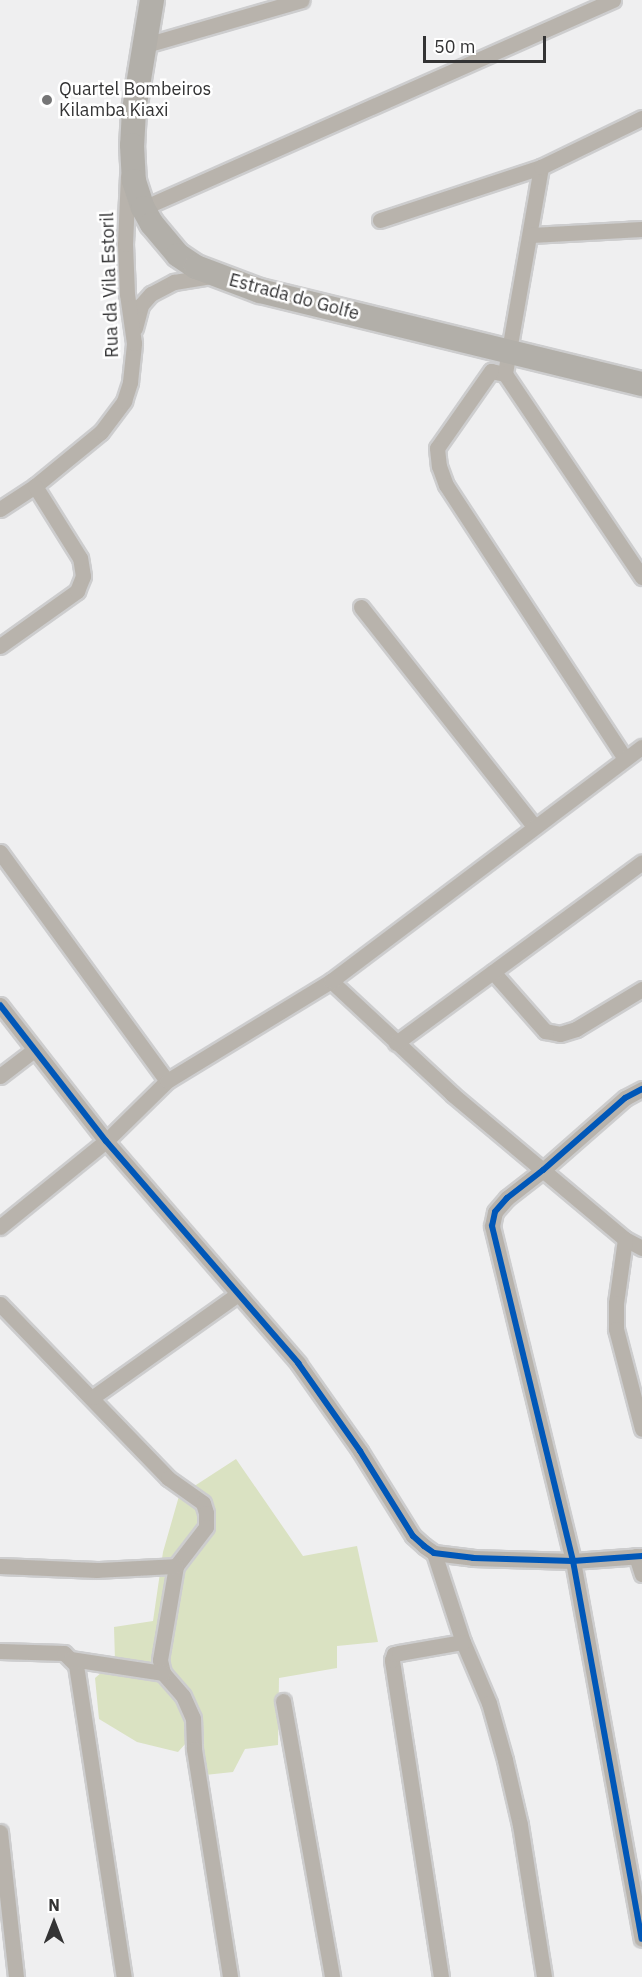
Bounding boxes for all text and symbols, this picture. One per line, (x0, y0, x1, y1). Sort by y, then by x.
scale bar (426, 24, 549, 62)
text: 50 m (434, 35, 476, 58)
place label: Quartel Bombeiros Kilamba Kiaxi (59, 79, 211, 122)
marker: Quartel Bombeiros Kilamba Kiaxi (40, 93, 54, 107)
street label: Rua da Vila Estoril (97, 212, 123, 358)
street label: Estrada do Golfe (227, 269, 361, 325)
north arrow (24, 1893, 84, 1953)
text: N (48, 1895, 60, 1915)

